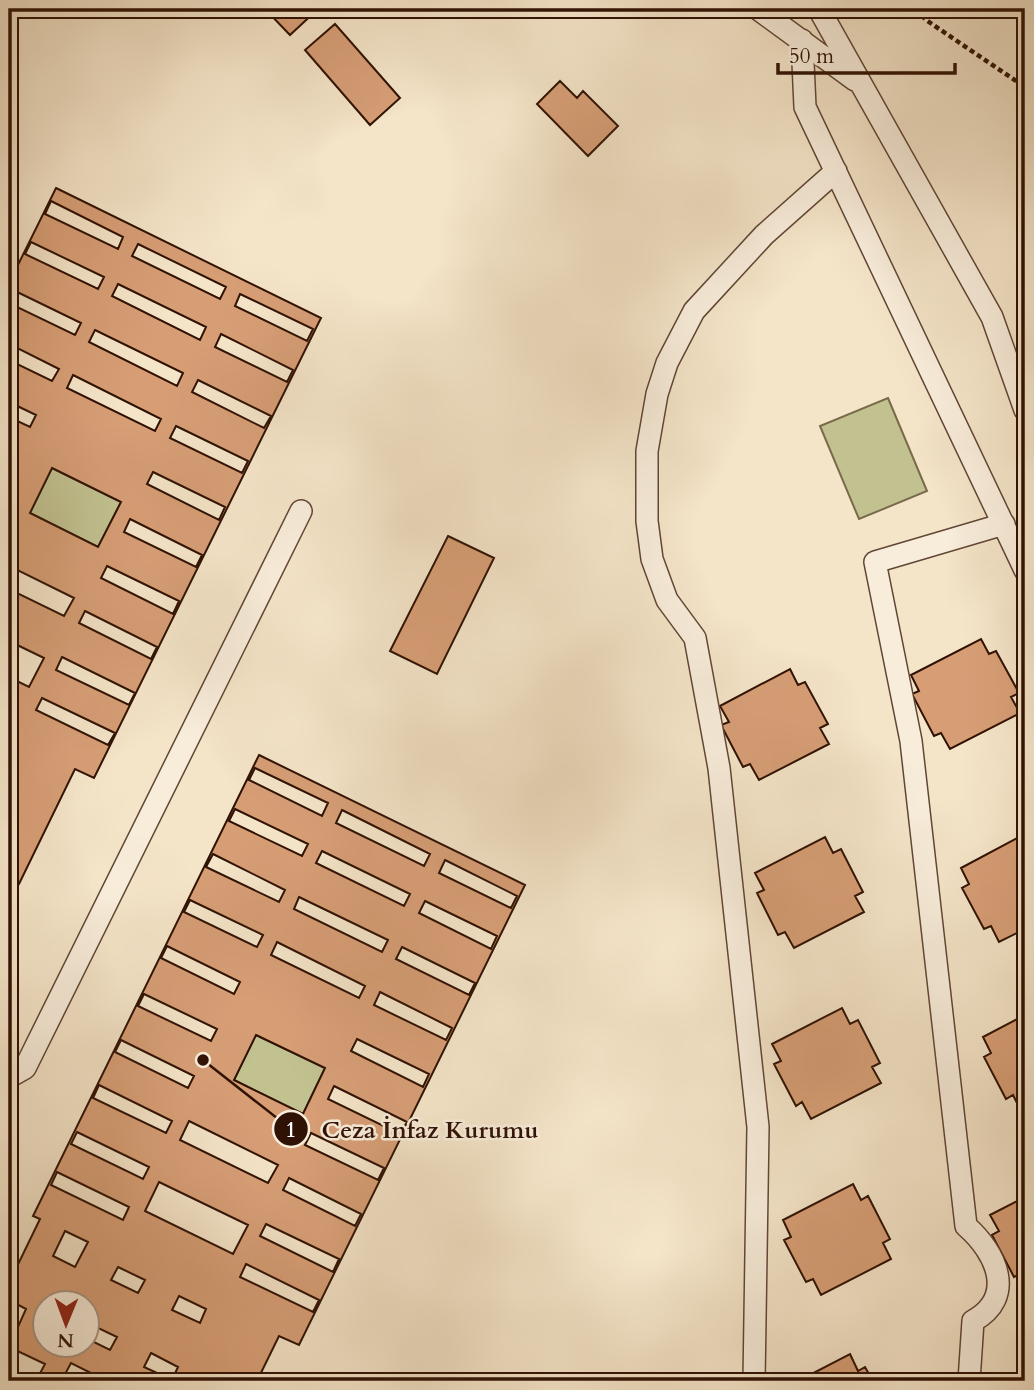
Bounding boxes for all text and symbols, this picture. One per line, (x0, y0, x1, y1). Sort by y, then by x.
scale bar (778, 32, 955, 76)
text: 50 m (789, 42, 834, 71)
callout: Ceza İnfaz Kurumu (273, 1107, 553, 1152)
text: Ceza İnfaz Kurumu (322, 1114, 538, 1147)
text: 1 (286, 1116, 296, 1145)
north arrow (32, 1288, 102, 1358)
text: N (57, 1327, 74, 1353)

